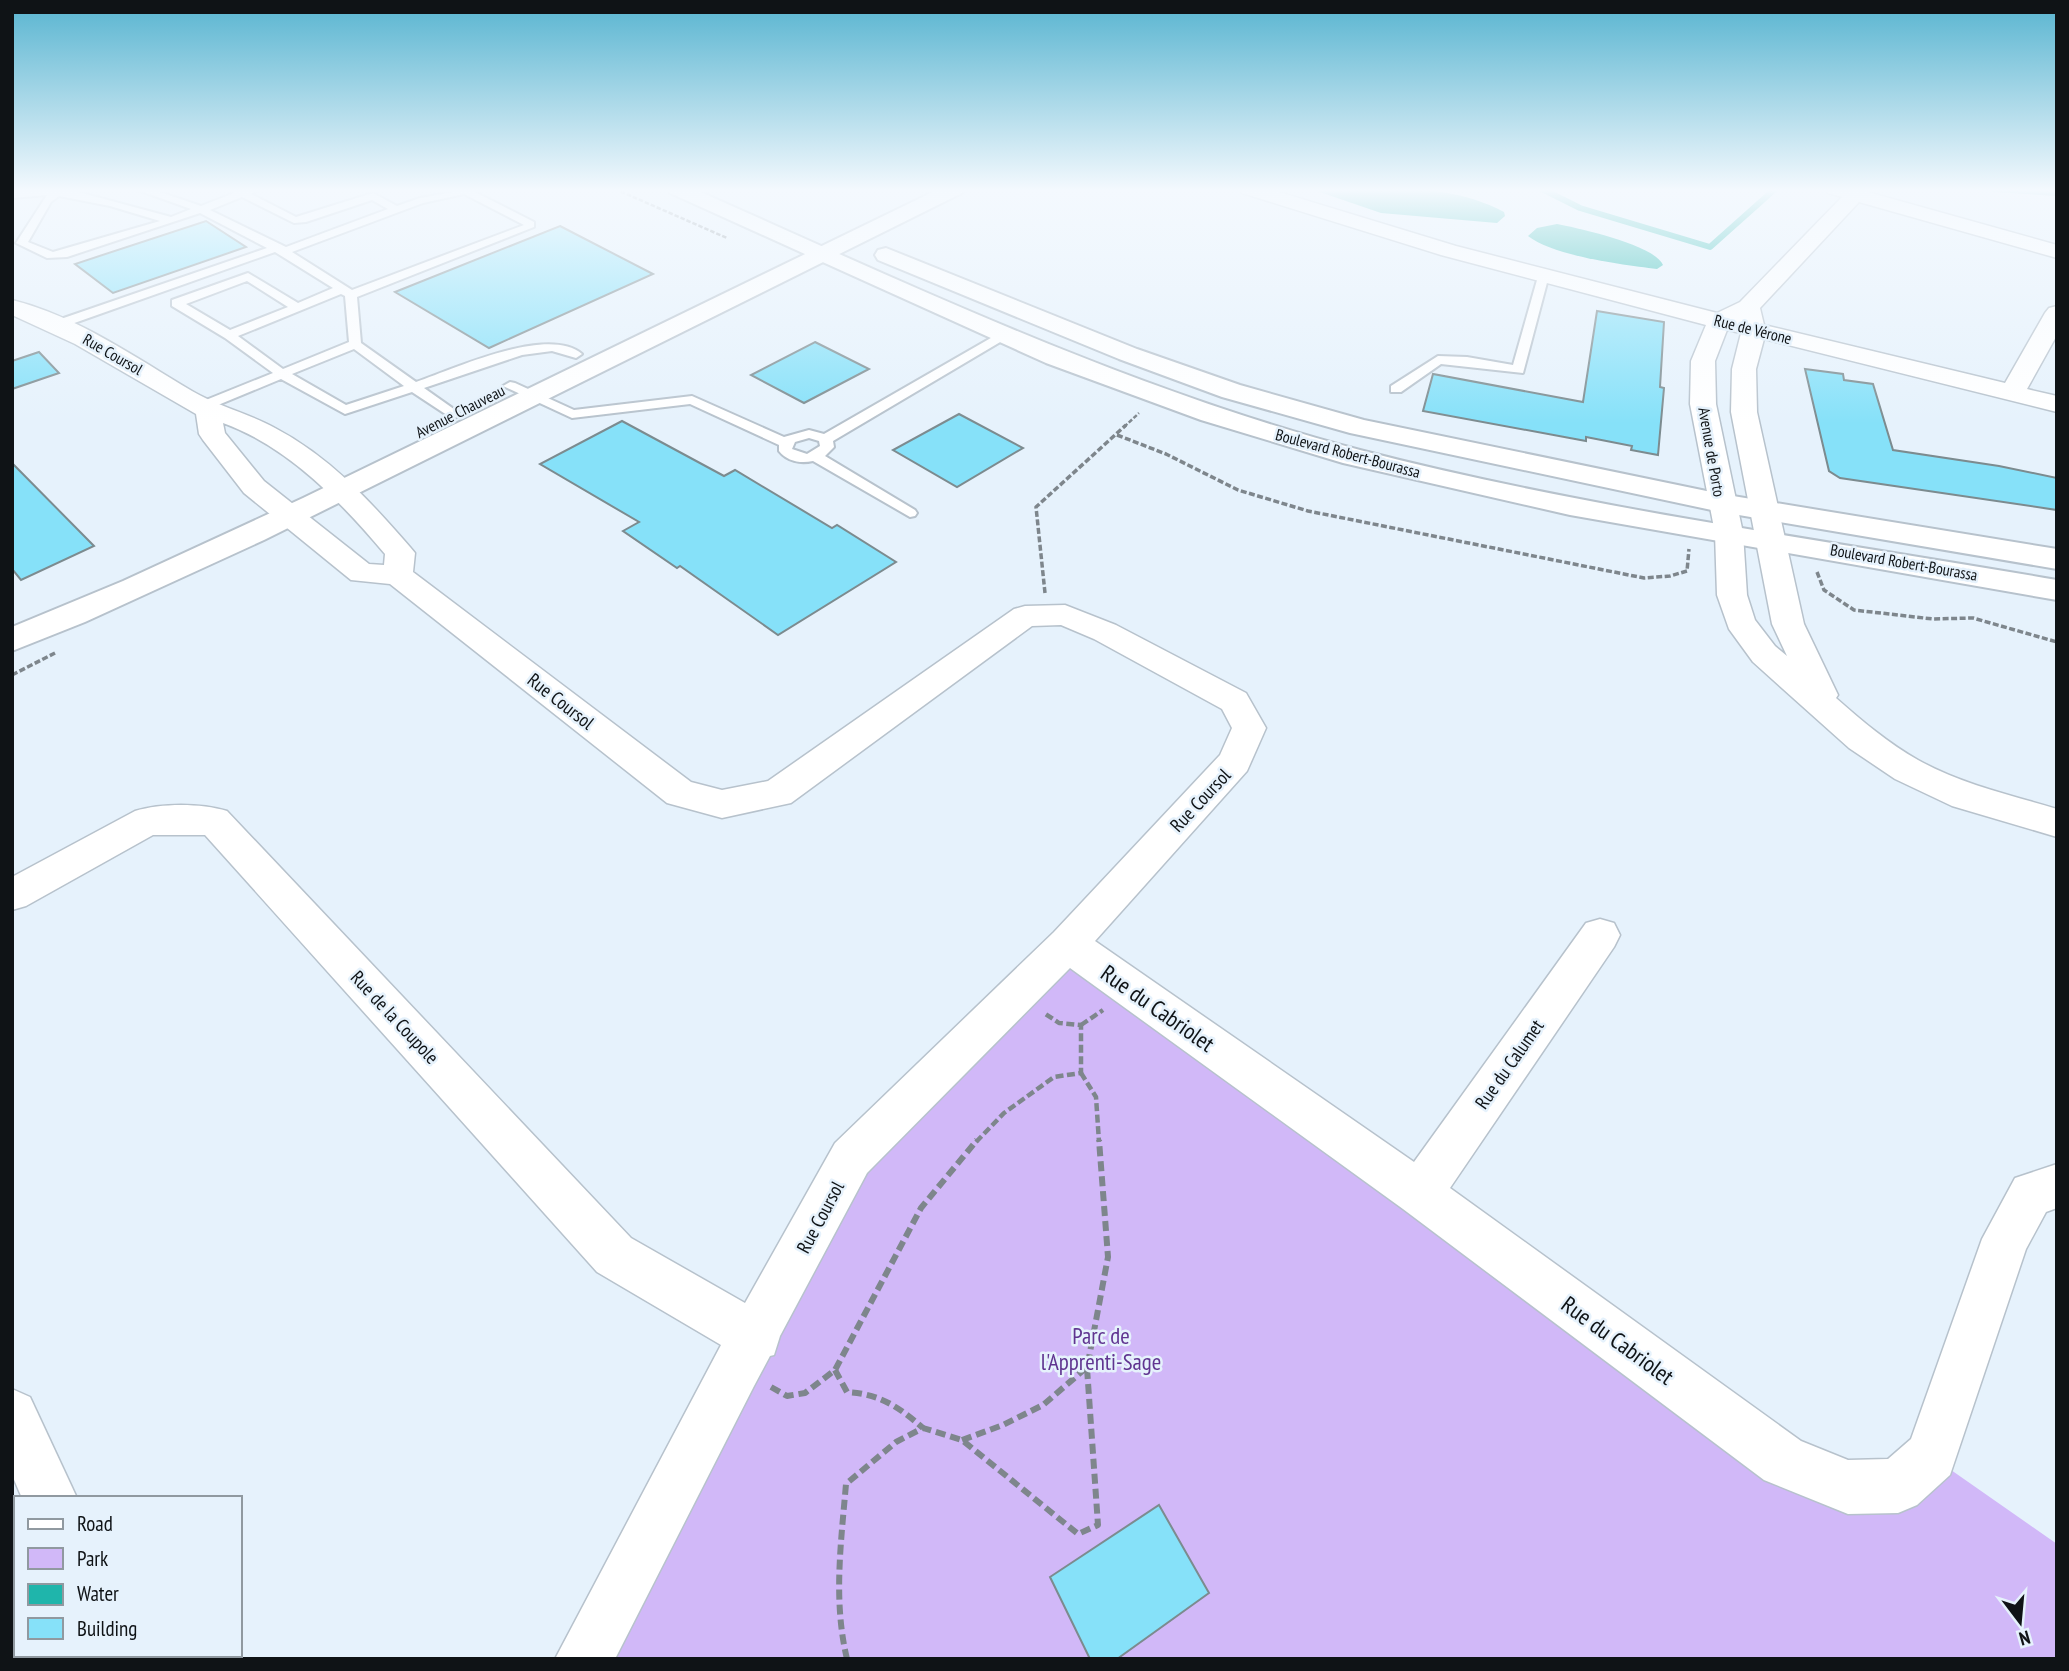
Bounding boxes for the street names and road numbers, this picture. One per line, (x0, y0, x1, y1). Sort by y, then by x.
street label: Rue de Vérone (1712, 310, 1794, 348)
street label: Rue Coursol (80, 329, 147, 379)
street label: Avenue Chauveau (412, 380, 508, 442)
street label: Avenue de Porto (1694, 406, 1730, 498)
street label: Boulevard Robert-Bourassa (1273, 424, 1423, 482)
street label: Boulevard Robert-Bourassa (1829, 539, 1979, 585)
street label: Rue Coursol (523, 667, 600, 735)
street label: Rue Coursol (1165, 763, 1236, 837)
street label: Rue du Cabriolet (1096, 958, 1221, 1058)
street label: Rue de la Coupole (346, 965, 444, 1069)
street label: Rue du Calumet (1469, 1014, 1549, 1113)
street label: Rue Coursol (791, 1176, 849, 1257)
street label: Rue du Cabriolet (1556, 1289, 1680, 1391)

